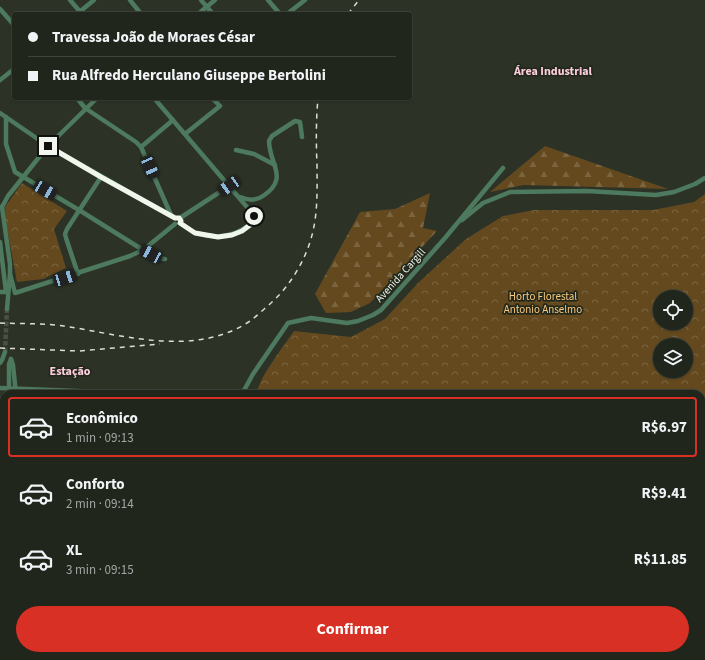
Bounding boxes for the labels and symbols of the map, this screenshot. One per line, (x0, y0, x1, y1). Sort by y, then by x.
district label: Área Industrial (513, 63, 593, 80)
route end (39, 137, 57, 155)
car (140, 154, 160, 180)
car (216, 174, 242, 198)
car (32, 179, 58, 201)
route start (245, 207, 263, 225)
car (138, 243, 164, 265)
street label: Avenida Cargill (372, 245, 429, 306)
car (52, 269, 78, 287)
park label: Horto Florestal Antonio Anselmo (504, 289, 582, 317)
district label: Estação (50, 363, 91, 380)

